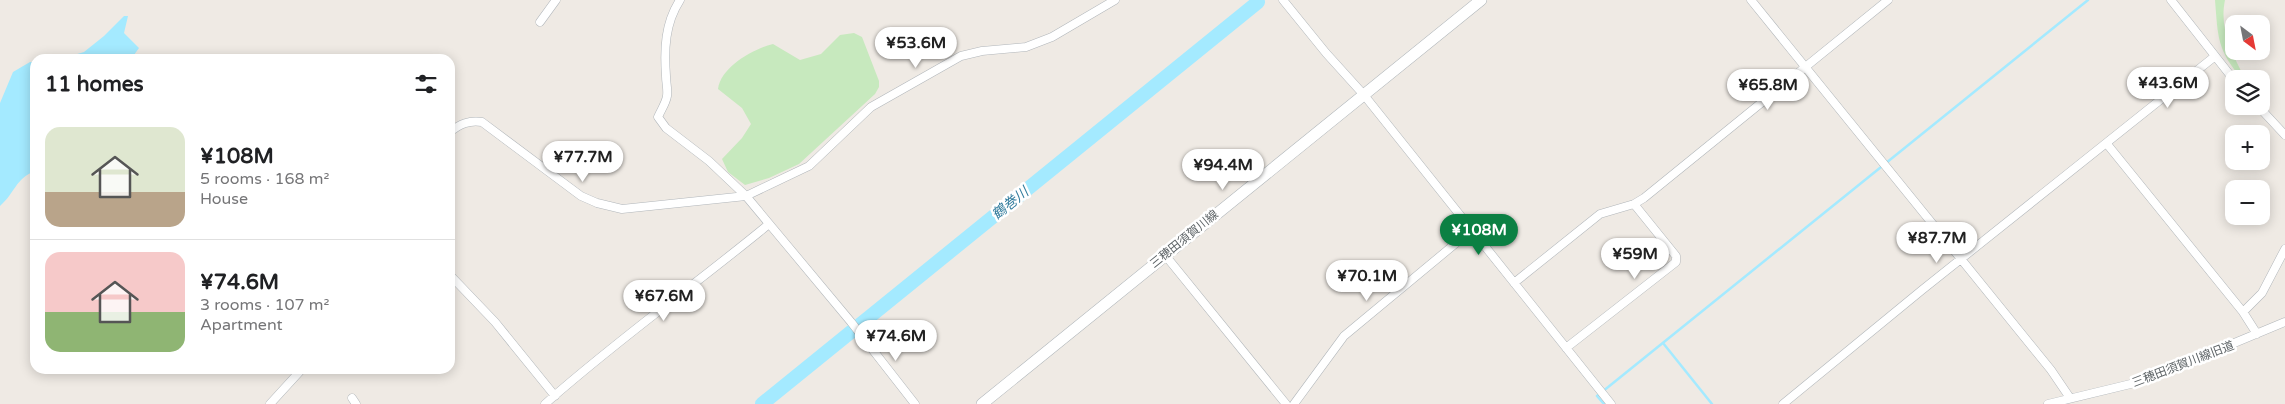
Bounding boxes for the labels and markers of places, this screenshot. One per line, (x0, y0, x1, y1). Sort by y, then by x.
pin: ¥53.6M (875, 27, 957, 69)
pin: ¥43.6M (2127, 66, 2209, 109)
pin: ¥65.8M (1727, 68, 1809, 111)
pin: ¥77.7M (542, 140, 624, 183)
pin: ¥94.4M (1182, 148, 1264, 191)
pin: ¥108M (1444, 214, 1514, 256)
pin: ¥87.7M (1896, 222, 1978, 264)
pin: ¥59M (1605, 238, 1665, 280)
pin: ¥70.1M (1326, 260, 1408, 302)
pin: ¥67.6M (623, 280, 705, 322)
pin: ¥74.6M (855, 320, 937, 362)

